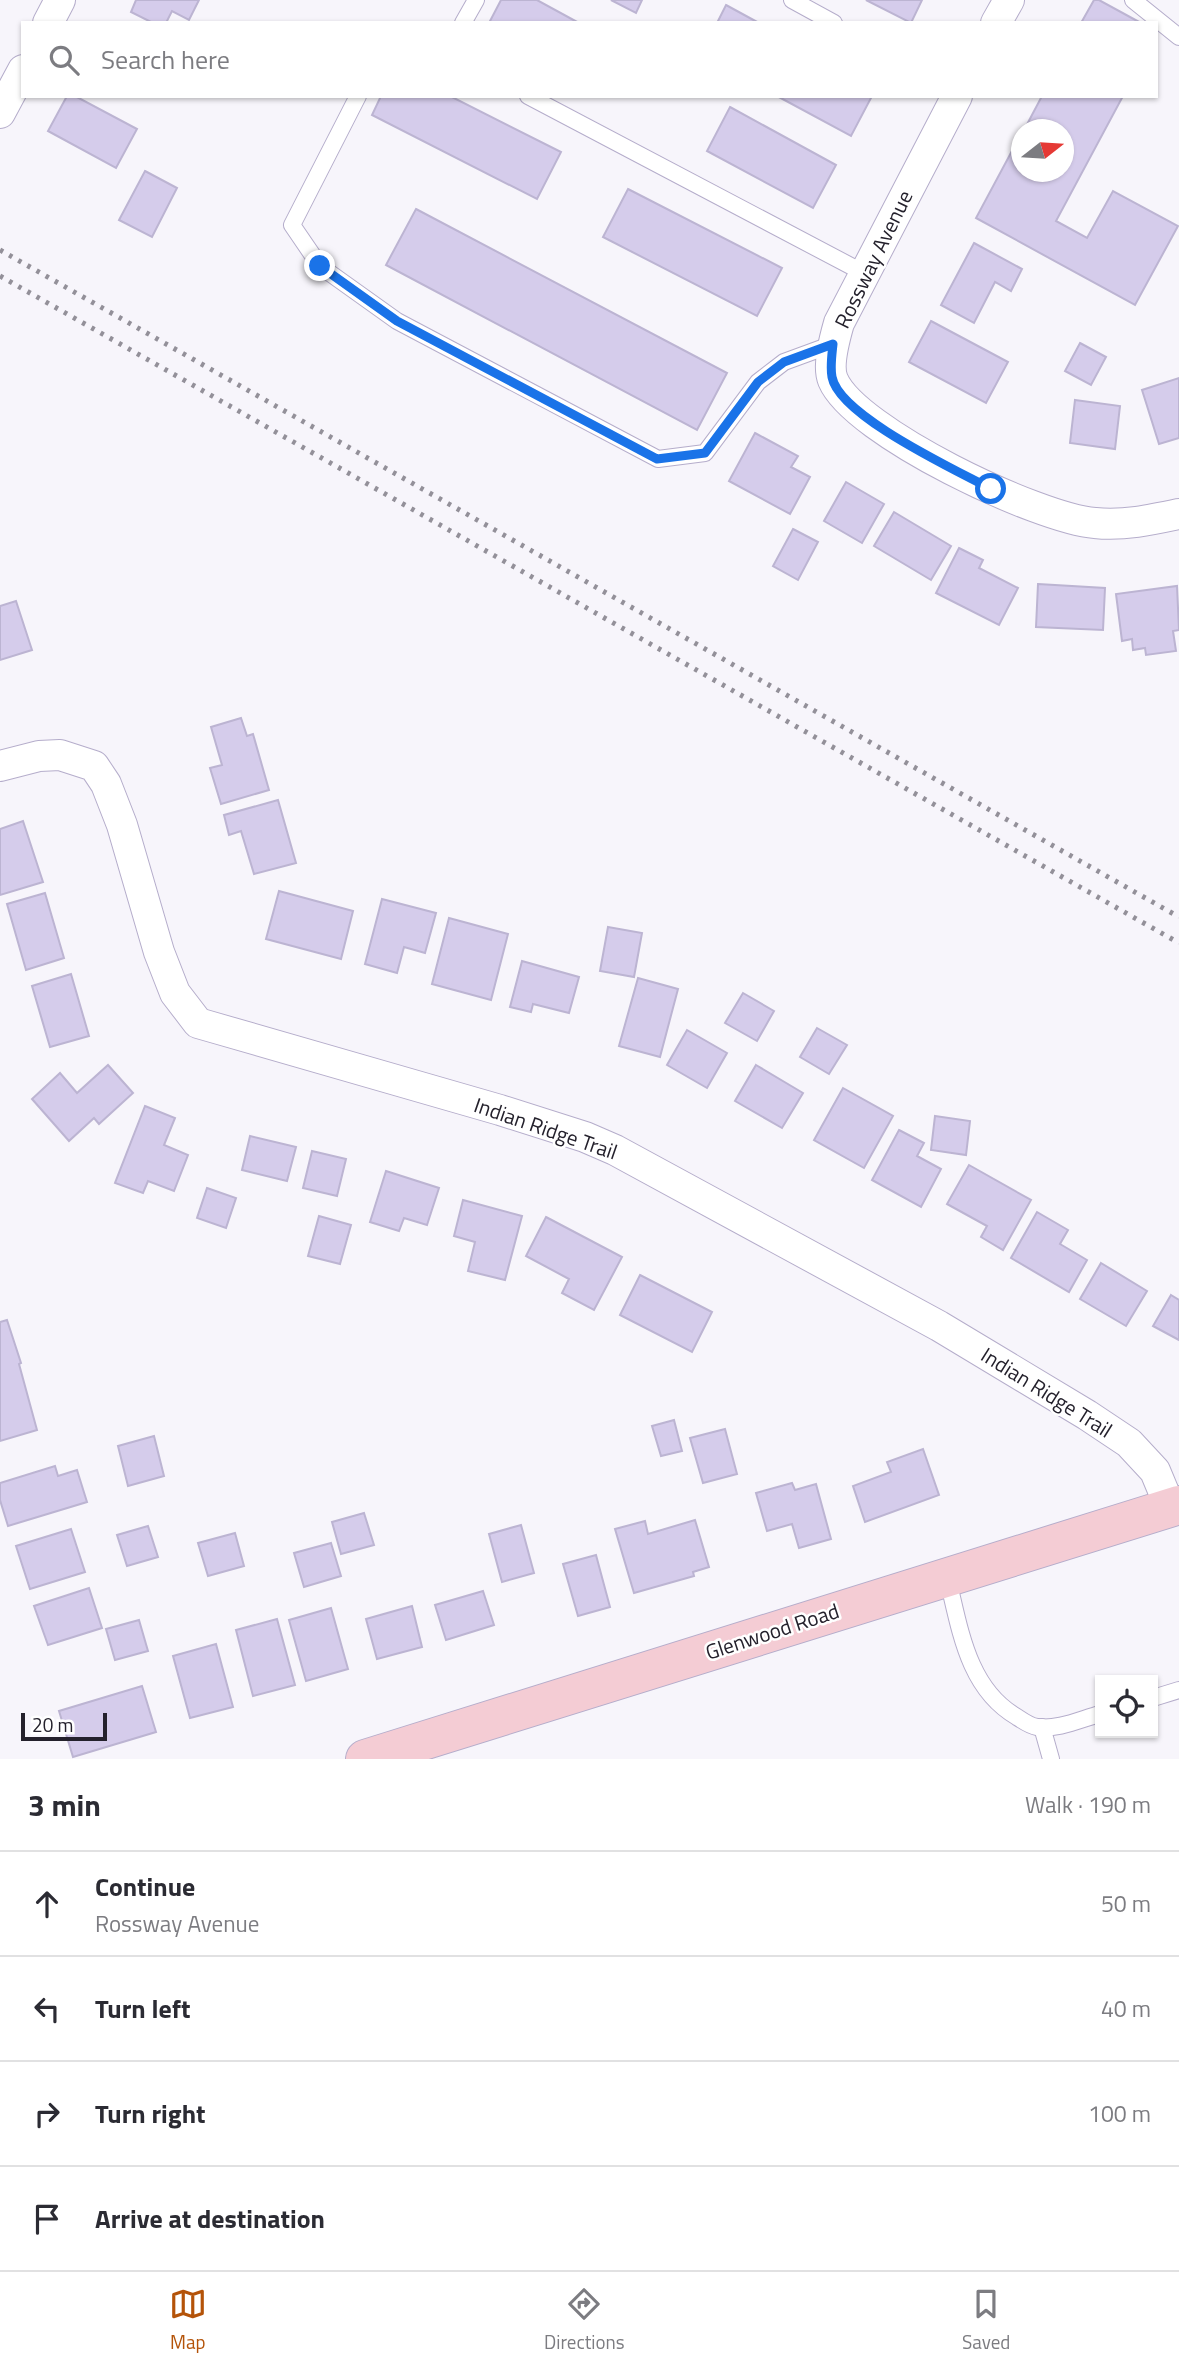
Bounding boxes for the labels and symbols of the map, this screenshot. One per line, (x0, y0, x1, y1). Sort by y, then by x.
north arrow (1011, 119, 1074, 182)
street label: Rossway Avenue (826, 185, 920, 333)
route end (304, 250, 335, 281)
route start (975, 473, 1006, 504)
street label: Indian Ridge Trail (470, 1088, 622, 1168)
street label: Indian Ridge Trail (975, 1339, 1119, 1445)
street label: Glenwood Road (701, 1594, 843, 1668)
scale bar (21, 1710, 107, 1742)

